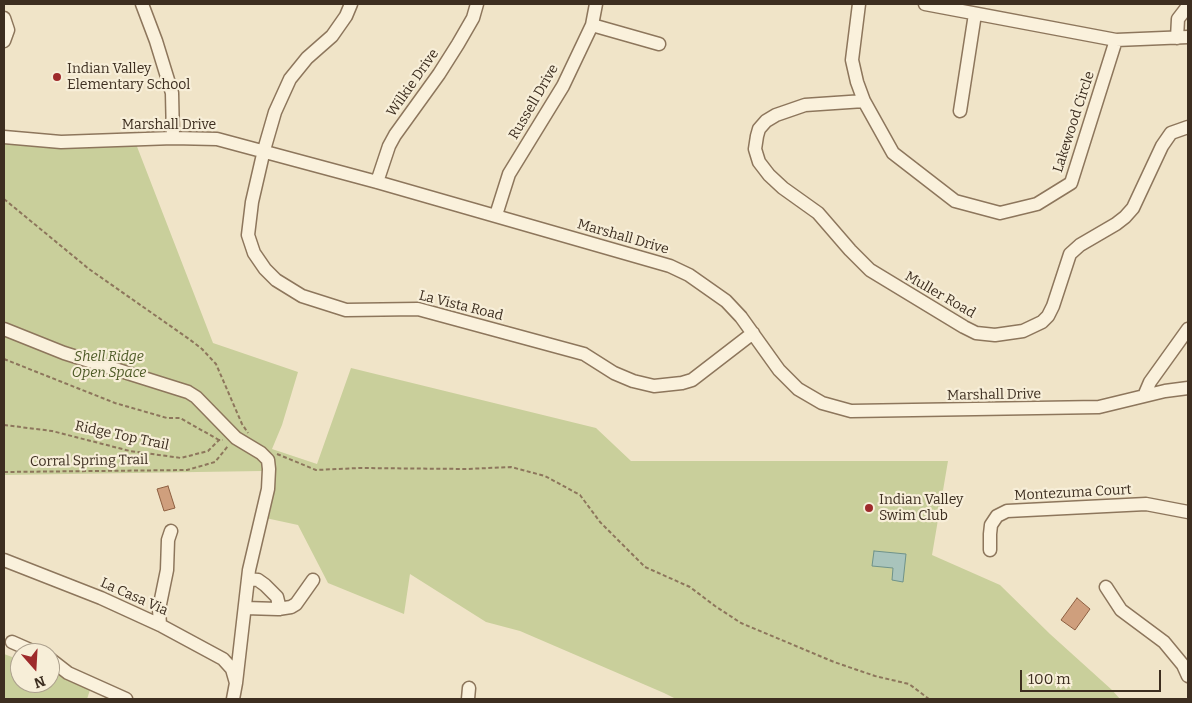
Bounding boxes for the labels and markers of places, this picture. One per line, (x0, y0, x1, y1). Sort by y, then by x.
place label: Indian Valley Elementary School (67, 61, 190, 94)
marker: Indian Valley Elementary School (51, 71, 63, 83)
place label: Indian Valley Swim Club (879, 492, 963, 524)
marker: Indian Valley Swim Club (863, 502, 875, 514)

